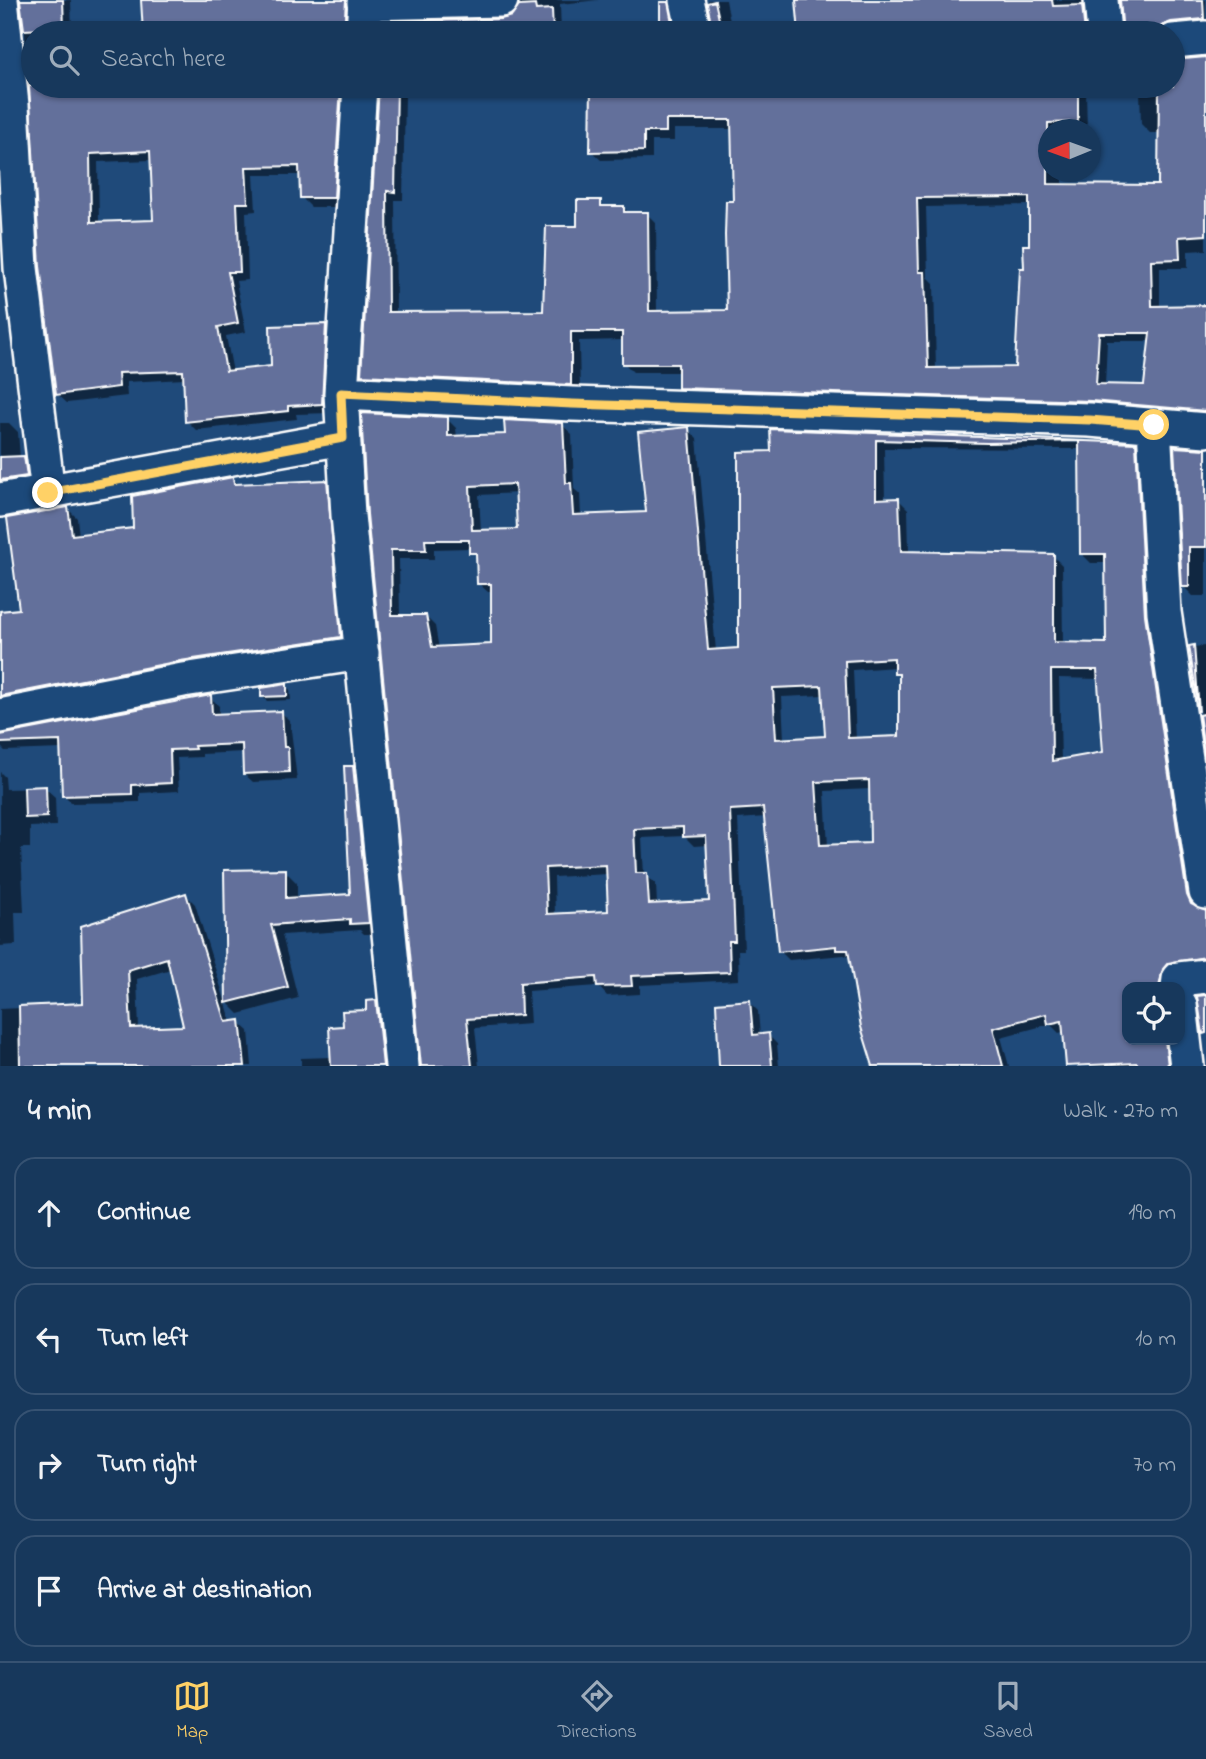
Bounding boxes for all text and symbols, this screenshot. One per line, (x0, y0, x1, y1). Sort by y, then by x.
search box (21, 21, 1185, 98)
icon: search (45, 41, 83, 79)
text: Search here (101, 41, 226, 79)
north arrow (1038, 119, 1101, 182)
route start (1138, 409, 1169, 440)
route end (32, 477, 63, 508)
map controls (1122, 982, 1185, 1045)
button: locate (1122, 982, 1185, 1045)
text: 4 min (28, 1090, 91, 1134)
text: Walk · 270 m (1063, 1095, 1178, 1128)
icon: ahead (30, 1194, 68, 1232)
text: Continue (97, 1194, 190, 1232)
text: 190 m (1128, 1197, 1176, 1230)
icon: left (30, 1320, 68, 1358)
text: Turn left (97, 1320, 188, 1358)
text: 10 m (1135, 1323, 1176, 1356)
icon: right (30, 1446, 68, 1484)
text: Turn right (97, 1446, 197, 1484)
text: 70 m (1133, 1449, 1176, 1482)
icon: arrive (30, 1572, 68, 1610)
text: Arrive at destination (97, 1572, 312, 1610)
tab: Map (173, 1677, 211, 1746)
tab: Directions (558, 1677, 637, 1746)
tab: Saved (983, 1677, 1033, 1746)

